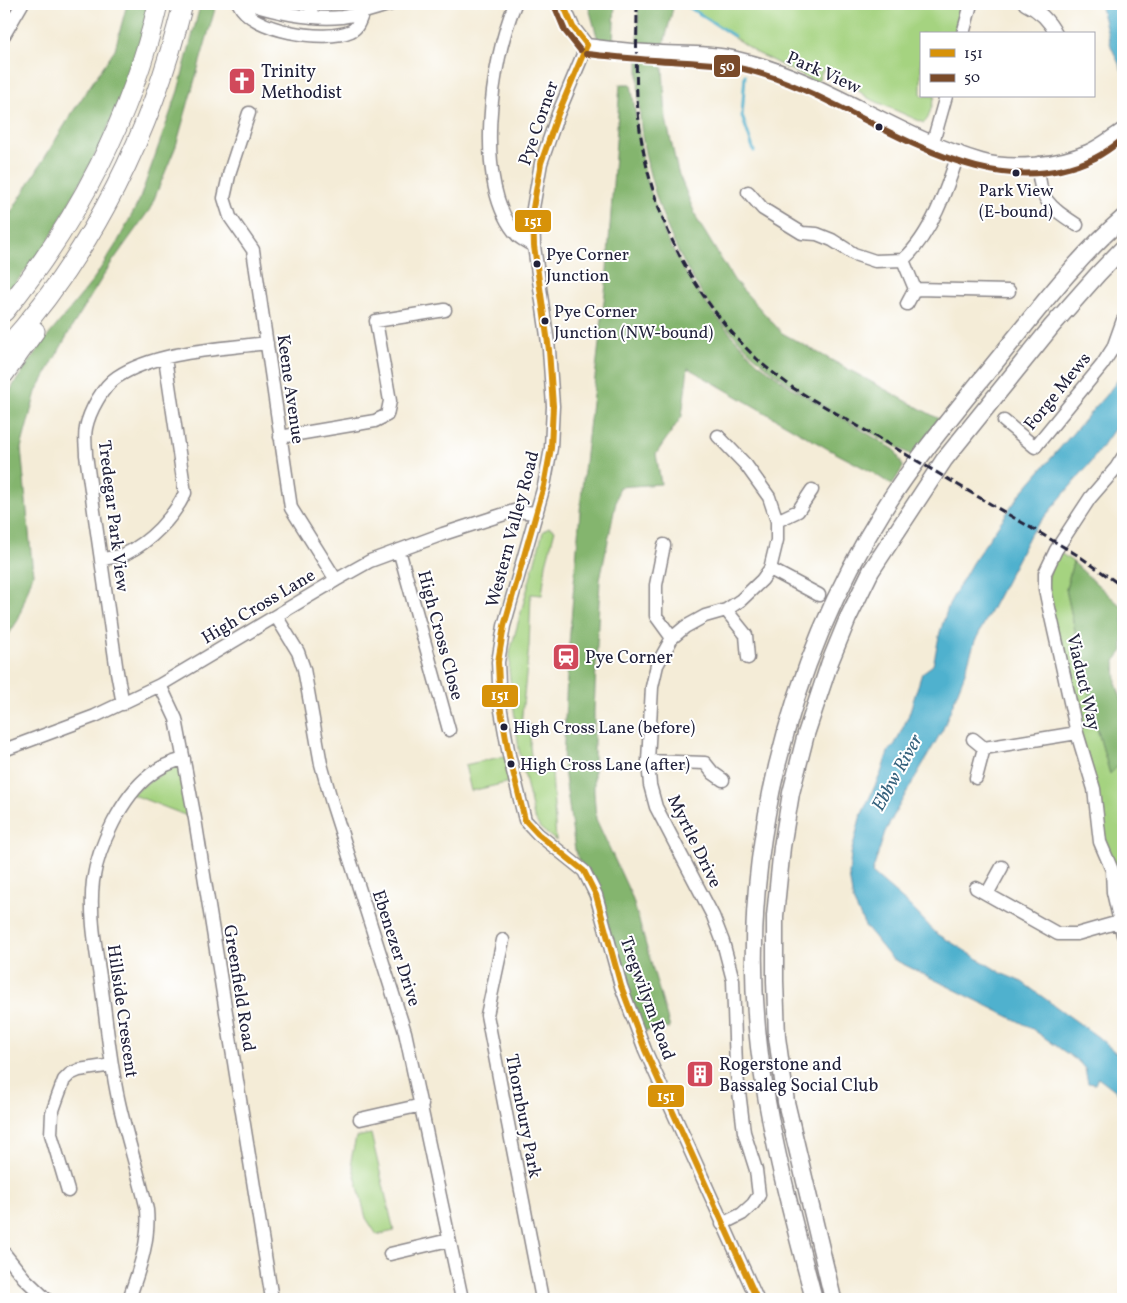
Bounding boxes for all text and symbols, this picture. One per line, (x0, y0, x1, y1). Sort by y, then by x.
legend (920, 32, 1094, 98)
text: 151 (964, 44, 983, 65)
street label: Park View (782, 46, 865, 101)
line badge: 50 (713, 54, 741, 78)
text: 50 (719, 58, 735, 77)
place label: Trinity Methodist (261, 60, 342, 106)
church icon: Trinity Methodist (227, 66, 257, 96)
text: 50 (964, 68, 980, 89)
street label: Pye Corner (513, 77, 566, 169)
unlabelled marker (874, 122, 884, 132)
marker: Park View (E-bound) (1011, 168, 1021, 178)
place label: Park View (E-bound) (979, 180, 1053, 224)
line badge: 151 (514, 209, 552, 233)
text: 151 (524, 213, 542, 232)
place label: Pye Corner Junction (546, 244, 629, 288)
marker: Pye Corner Junction (532, 259, 542, 269)
place label: Pye Corner Junction (NW-bound) (554, 301, 713, 345)
marker: Pye Corner Junction (NW-bound) (540, 316, 550, 326)
street label: Keene Avenue (269, 333, 310, 446)
street label: Forge Mews (1019, 348, 1097, 436)
street label: Tredegar Park View (91, 439, 134, 594)
street label: Western Valley Road (481, 448, 546, 610)
street label: High Cross Lane (197, 563, 320, 651)
street label: High Cross Close (410, 568, 469, 703)
street label: Viaduct Way (1059, 632, 1106, 733)
station icon: Pye Corner (551, 642, 581, 672)
place label: Pye Corner (585, 646, 673, 671)
line badge: 151 (481, 684, 519, 708)
text: 151 (491, 687, 509, 706)
place label: High Cross Lane (before) (513, 717, 695, 740)
marker: High Cross Lane (before) (499, 722, 509, 732)
water label: Ebbw River (866, 729, 930, 816)
place label: High Cross Lane (after) (520, 754, 690, 777)
marker: High Cross Lane (after) (506, 759, 516, 769)
street label: Myrtle Drive (660, 791, 727, 892)
street label: Ebenezer Drive (365, 887, 426, 1010)
street label: Greenfield Road (216, 923, 261, 1053)
street label: Tregwilym Road (613, 933, 681, 1064)
street label: Hillside Crescent (100, 943, 143, 1079)
street label: Thornbury Park (498, 1052, 547, 1181)
place label: Rogerstone and Bassaleg Social Club (719, 1053, 878, 1099)
building icon: Rogerstone and Bassaleg Social Club (685, 1059, 715, 1089)
line badge: 151 (647, 1084, 685, 1108)
text: 151 (657, 1088, 675, 1107)

